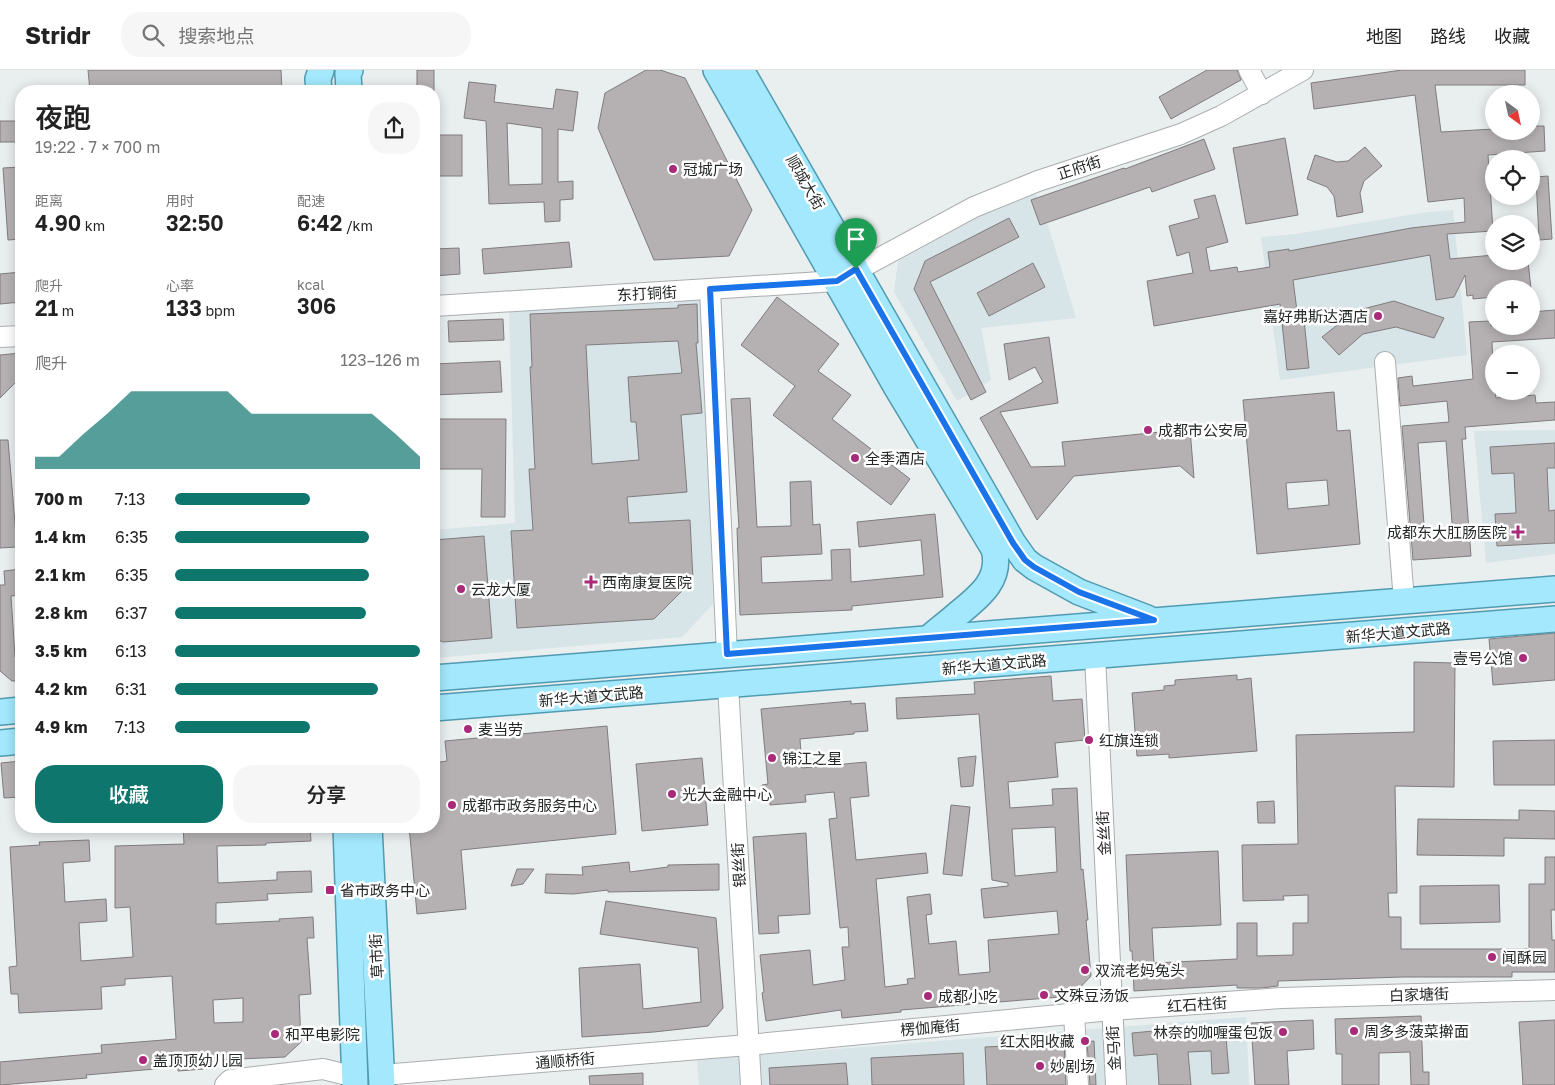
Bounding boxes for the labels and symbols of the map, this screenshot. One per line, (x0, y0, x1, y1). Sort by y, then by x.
north arrow (1485, 85, 1540, 140)
street label: 正府街 (1055, 151, 1103, 183)
street label: 顺城大街 (783, 152, 829, 212)
place label: 冠城广场 (683, 160, 743, 178)
marker: 冠城广场 (667, 163, 679, 175)
pin (835, 218, 877, 269)
street label: 东打铜街 (617, 282, 677, 304)
place label: 嘉好弗斯达酒店 (1263, 307, 1368, 325)
marker: 嘉好弗斯达酒店 (1372, 310, 1384, 322)
place label: 成都市公安局 (1158, 421, 1248, 439)
marker: 成都市公安局 (1142, 424, 1154, 436)
place label: 全季酒店 (865, 449, 925, 467)
marker: 全季酒店 (849, 452, 861, 464)
place label: 成都东大肛肠医院 (1387, 523, 1507, 541)
marker: 成都东大肛肠医院 (1511, 525, 1525, 539)
place label: 西南康复医院 (602, 573, 692, 591)
marker: 西南康复医院 (584, 575, 598, 589)
place label: 云龙大厦 (471, 580, 531, 598)
marker: 云龙大厦 (455, 583, 467, 595)
street label: 新华大道文武路 (1345, 618, 1451, 646)
place label: 壹号公馆 (1453, 649, 1513, 667)
street label: 新华大道文武路 (941, 650, 1047, 678)
marker: 壹号公馆 (1517, 652, 1529, 664)
street label: 新华大道文武路 (538, 682, 644, 710)
place label: 麦当劳 (478, 720, 523, 738)
marker: 麦当劳 (462, 723, 474, 735)
place label: 红旗连锁 (1099, 731, 1159, 749)
marker: 红旗连锁 (1083, 734, 1095, 746)
place label: 锦江之星 (782, 749, 842, 767)
marker: 锦江之星 (766, 752, 778, 764)
place label: 光大金融中心 (682, 785, 772, 803)
marker: 光大金融中心 (666, 788, 678, 800)
place label: 成都市政务服务中心 (462, 796, 597, 814)
marker: 成都市政务服务中心 (446, 799, 458, 811)
street label: 金丝街 (1093, 810, 1113, 856)
street label: 银丝街 (728, 842, 748, 888)
place label: 省市政务中心 (340, 881, 430, 899)
marker: 省市政务中心 (324, 884, 336, 896)
street label: 草市街 (366, 933, 386, 979)
place label: 闻酥园 (1502, 948, 1547, 966)
marker: 闻酥园 (1486, 951, 1498, 963)
place label: 双流老妈兔头 (1095, 961, 1185, 979)
marker: 双流老妈兔头 (1079, 964, 1091, 976)
street label: 白家塘街 (1389, 984, 1449, 1004)
place label: 文殊豆汤饭 (1054, 986, 1129, 1004)
place label: 成都小吃 (938, 987, 998, 1005)
marker: 文殊豆汤饭 (1038, 989, 1050, 1001)
marker: 成都小吃 (922, 990, 934, 1002)
street label: 红石柱街 (1166, 993, 1228, 1015)
street label: 楞伽庵街 (899, 1015, 961, 1039)
place label: 周多多菠菜擀面 (1364, 1022, 1469, 1040)
place label: 林奈的咖喱蛋包饭 (1153, 1023, 1273, 1041)
place label: 和平电影院 (285, 1025, 360, 1043)
street label: 金马街 (1103, 1025, 1123, 1071)
marker: 周多多菠菜擀面 (1348, 1025, 1360, 1037)
marker: 林奈的咖喱蛋包饭 (1277, 1026, 1289, 1038)
marker: 和平电影院 (269, 1028, 281, 1040)
place label: 红太阳收藏 (1000, 1032, 1075, 1050)
marker: 红太阳收藏 (1079, 1035, 1091, 1047)
street label: 通顺桥街 (534, 1048, 596, 1072)
place label: 盖顶顶幼儿园 (153, 1051, 243, 1069)
marker: 盖顶顶幼儿园 (137, 1054, 149, 1066)
place label: 妙剧场 (1050, 1057, 1095, 1075)
marker: 妙剧场 (1034, 1060, 1046, 1072)

